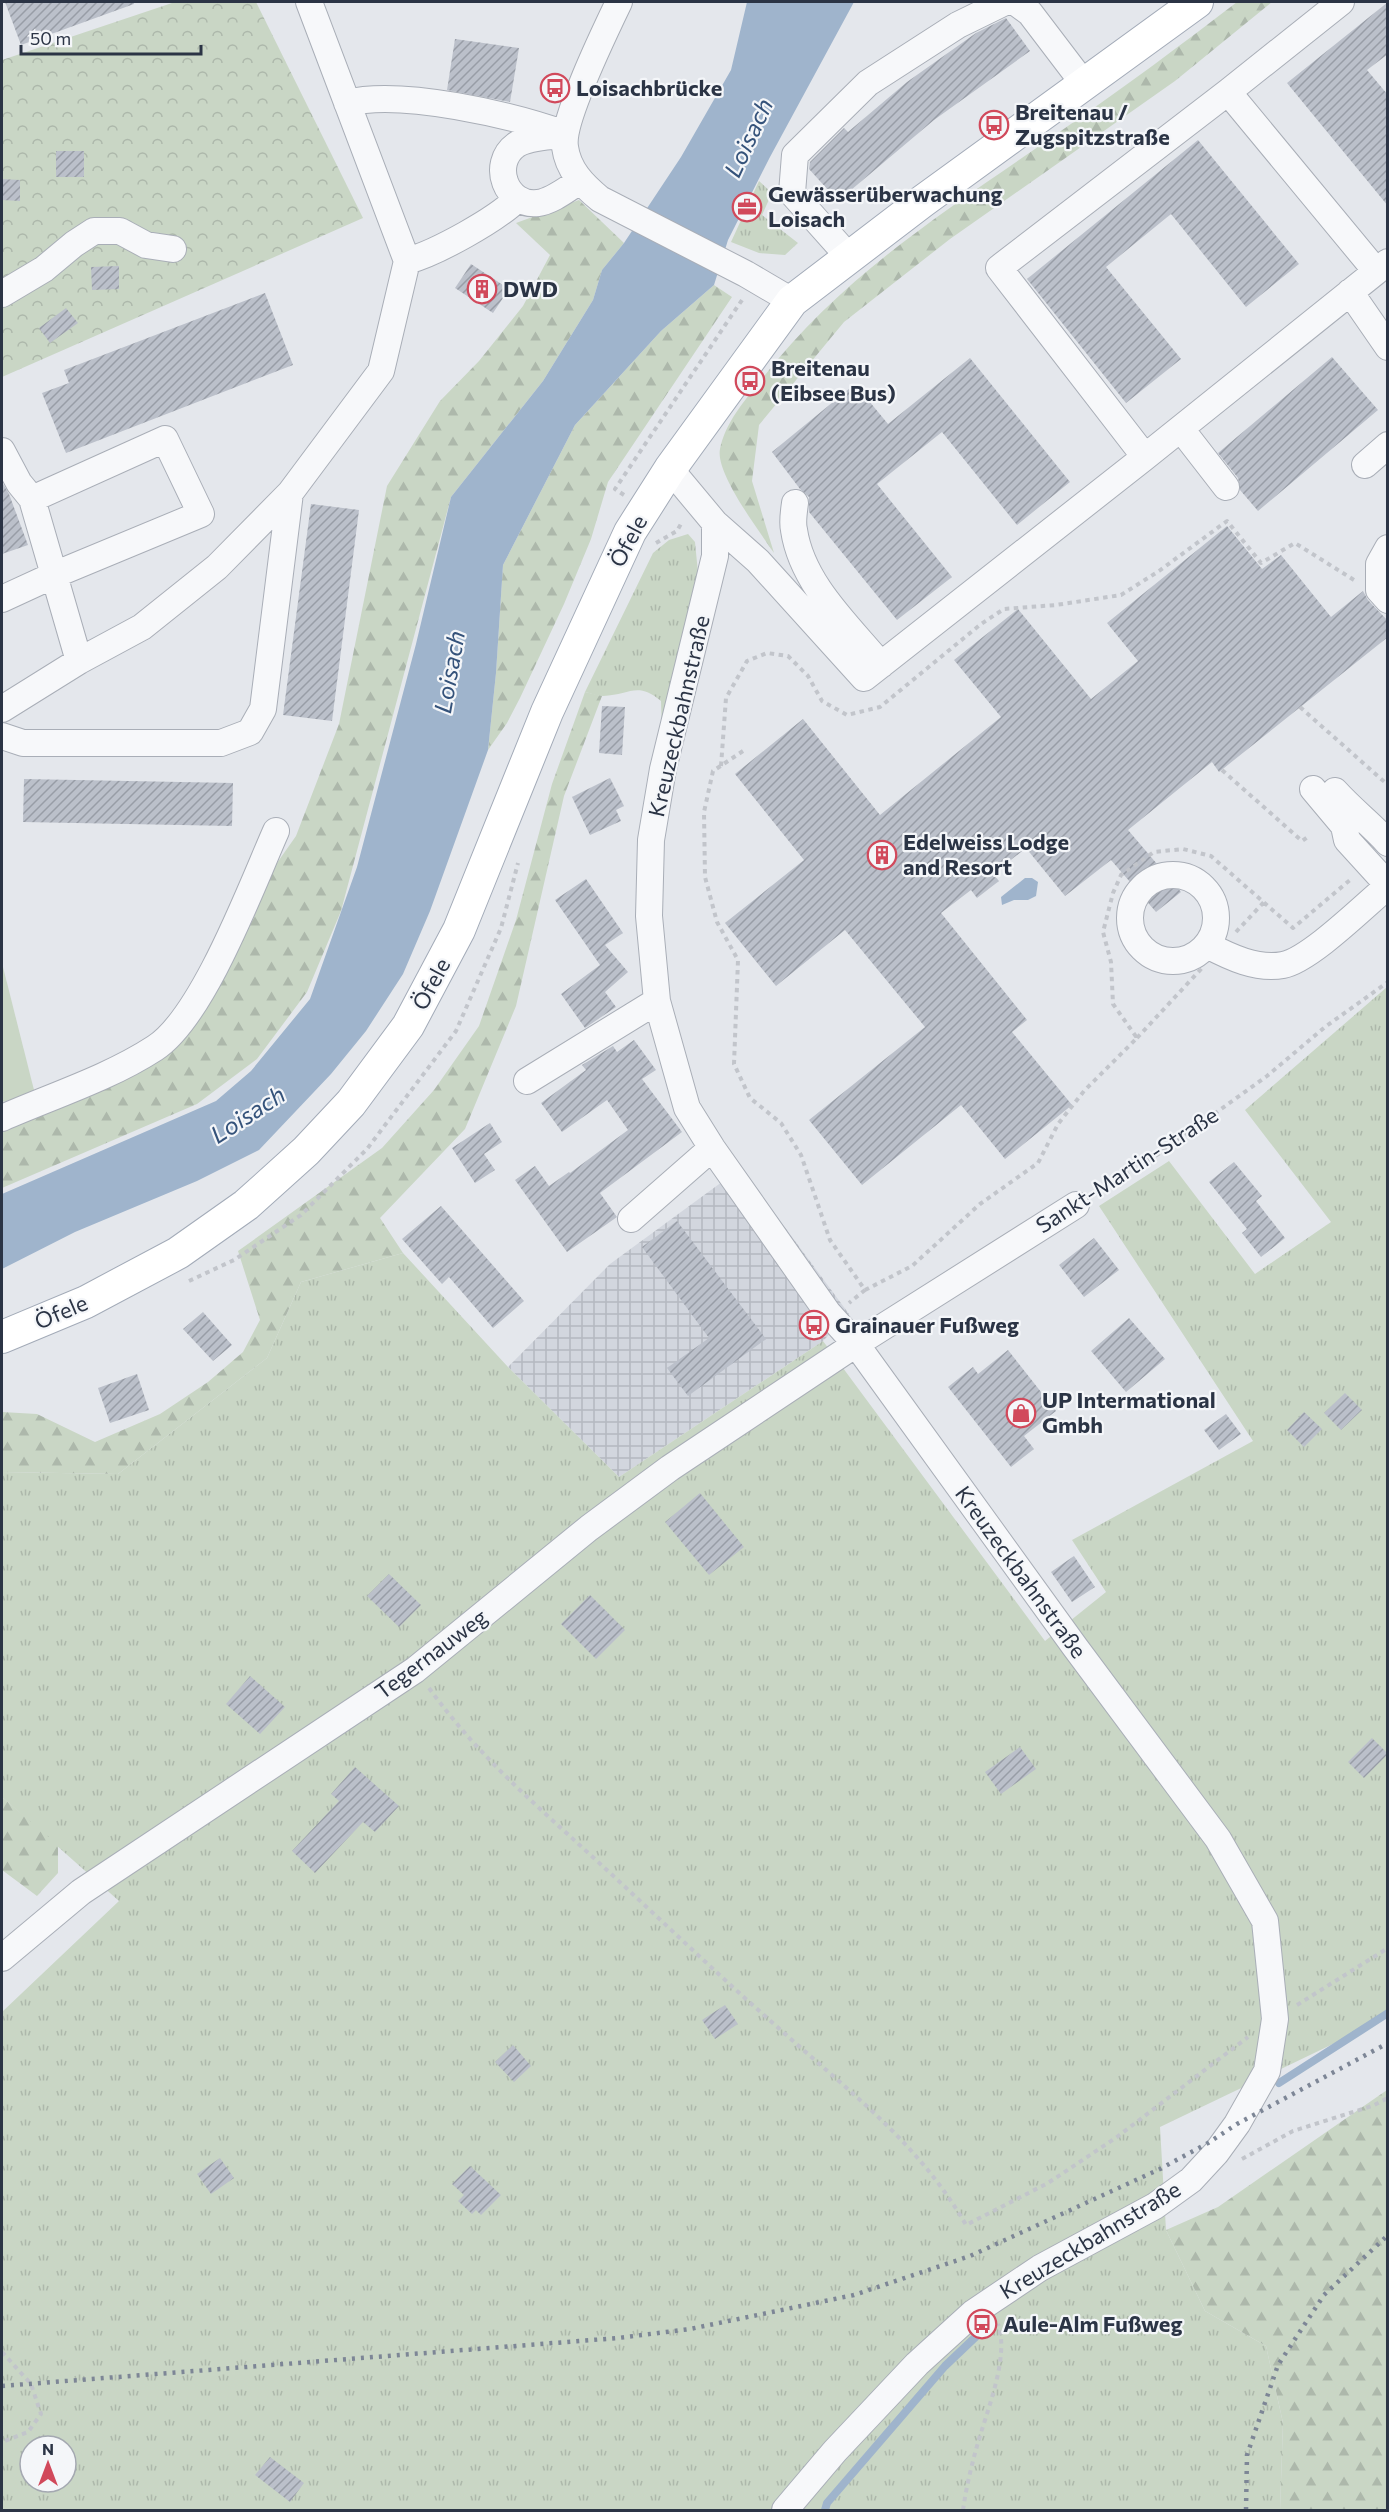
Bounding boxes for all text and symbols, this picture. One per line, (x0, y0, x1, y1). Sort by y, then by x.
scale bar (21, 18, 201, 56)
text: 50 m (30, 27, 71, 49)
bus stop icon: Loisachbrücke (539, 72, 571, 104)
place label: Loisachbrücke (576, 74, 722, 101)
water label: Loisach (717, 93, 778, 181)
place label: Breitenau / Zugspitzstraße (1015, 98, 1170, 150)
bus stop icon: Breitenau / Zugspitzstraße (978, 109, 1010, 141)
place label: Gewässerüberwachung Loisach (768, 180, 1003, 232)
office icon: Gewässerüberwachung Loisach (731, 191, 763, 223)
building icon: DWD (466, 273, 498, 305)
place label: DWD (503, 275, 558, 302)
place label: Breitenau (Eibsee Bus) (771, 354, 896, 406)
bus stop icon: Breitenau (Eibsee Bus) (734, 365, 766, 397)
street label: Öfele (603, 510, 652, 571)
street label: Kreuzeckbahnstraße (642, 612, 715, 819)
water label: Loisach (427, 628, 470, 715)
place label: Edelweiss Lodge and Resort (903, 828, 1069, 880)
building icon: Edelweiss Lodge and Resort (866, 839, 898, 871)
street label: Öfele (406, 953, 455, 1014)
water label: Loisach (204, 1079, 290, 1149)
street label: Sankt-Martin-Straße (1031, 1101, 1223, 1239)
street label: Öfele (30, 1288, 91, 1335)
bus stop icon: Grainauer Fußweg (798, 1309, 830, 1341)
place label: Grainauer Fußweg (835, 1311, 1019, 1338)
place label: UP Intermational Gmbh (1042, 1386, 1216, 1438)
shop icon: UP Intermational Gmbh (1005, 1397, 1037, 1429)
street label: Kreuzeckbahnstraße (950, 1480, 1093, 1663)
street label: Tegernauweg (369, 1603, 492, 1704)
street label: Kreuzeckbahnstraße (994, 2175, 1185, 2304)
bus stop icon: Aule-Alm Fußweg (966, 2308, 998, 2340)
place label: Aule-Alm Fußweg (1003, 2310, 1183, 2337)
north arrow (18, 2434, 78, 2494)
text: N (42, 2439, 54, 2458)

